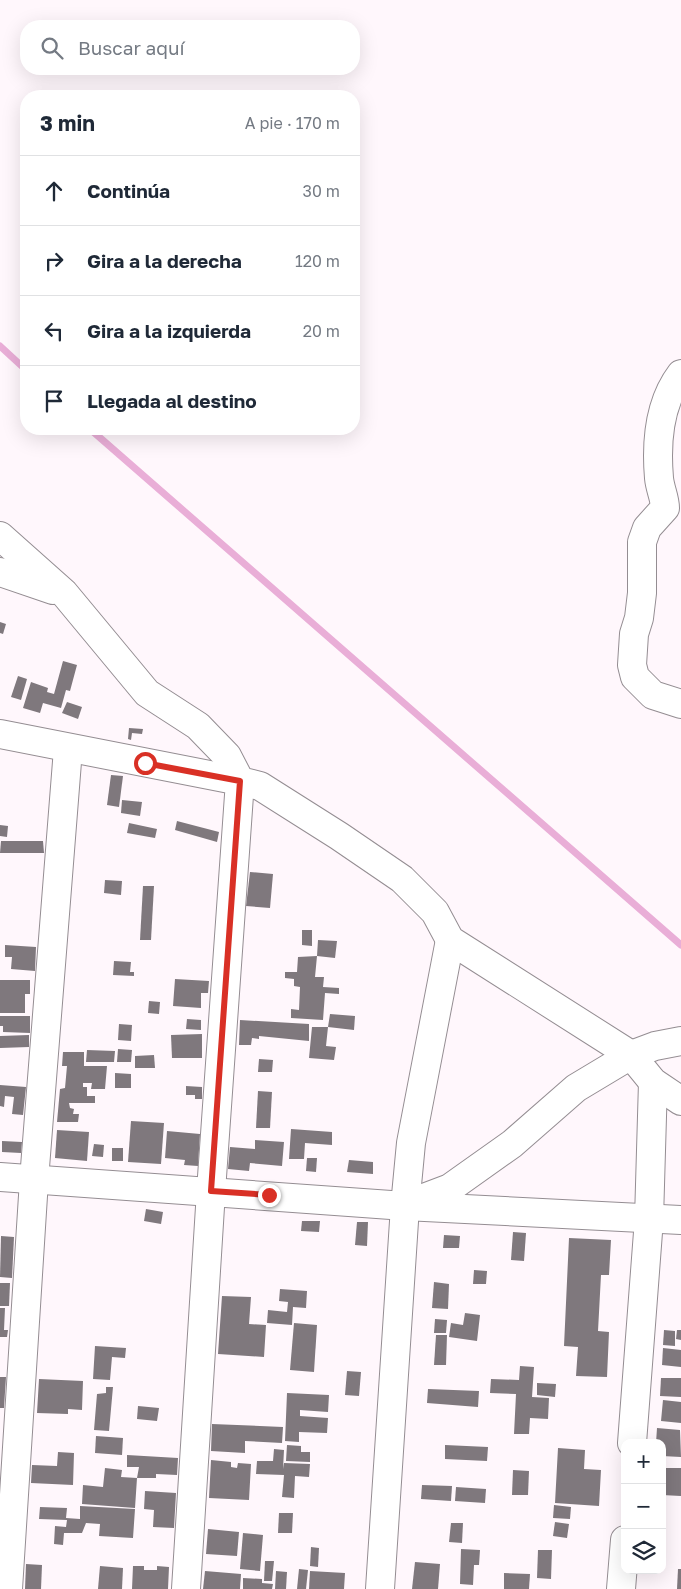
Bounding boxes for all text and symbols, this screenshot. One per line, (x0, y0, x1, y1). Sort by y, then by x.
search box (20, 20, 360, 75)
icon: search (38, 34, 66, 62)
text: Buscar aquí (78, 36, 185, 59)
text: 3 min (40, 110, 95, 136)
text: A pie · 170 m (245, 113, 340, 133)
icon: ahead (40, 177, 68, 205)
text: Continúa (87, 179, 170, 202)
text: 30 m (303, 181, 340, 201)
icon: right (40, 247, 68, 275)
text: Gira a la derecha (87, 249, 242, 272)
text: 120 m (295, 251, 340, 271)
icon: left (40, 317, 68, 345)
text: Gira a la izquierda (87, 319, 251, 342)
text: 20 m (303, 321, 340, 341)
icon: arrive (40, 387, 68, 415)
text: Llegada al destino (87, 389, 257, 412)
route start (134, 752, 157, 775)
route end (258, 1184, 281, 1207)
map controls (621, 1439, 666, 1574)
button: + (621, 1439, 666, 1484)
button: − (621, 1484, 666, 1529)
button: layers (621, 1529, 666, 1574)

